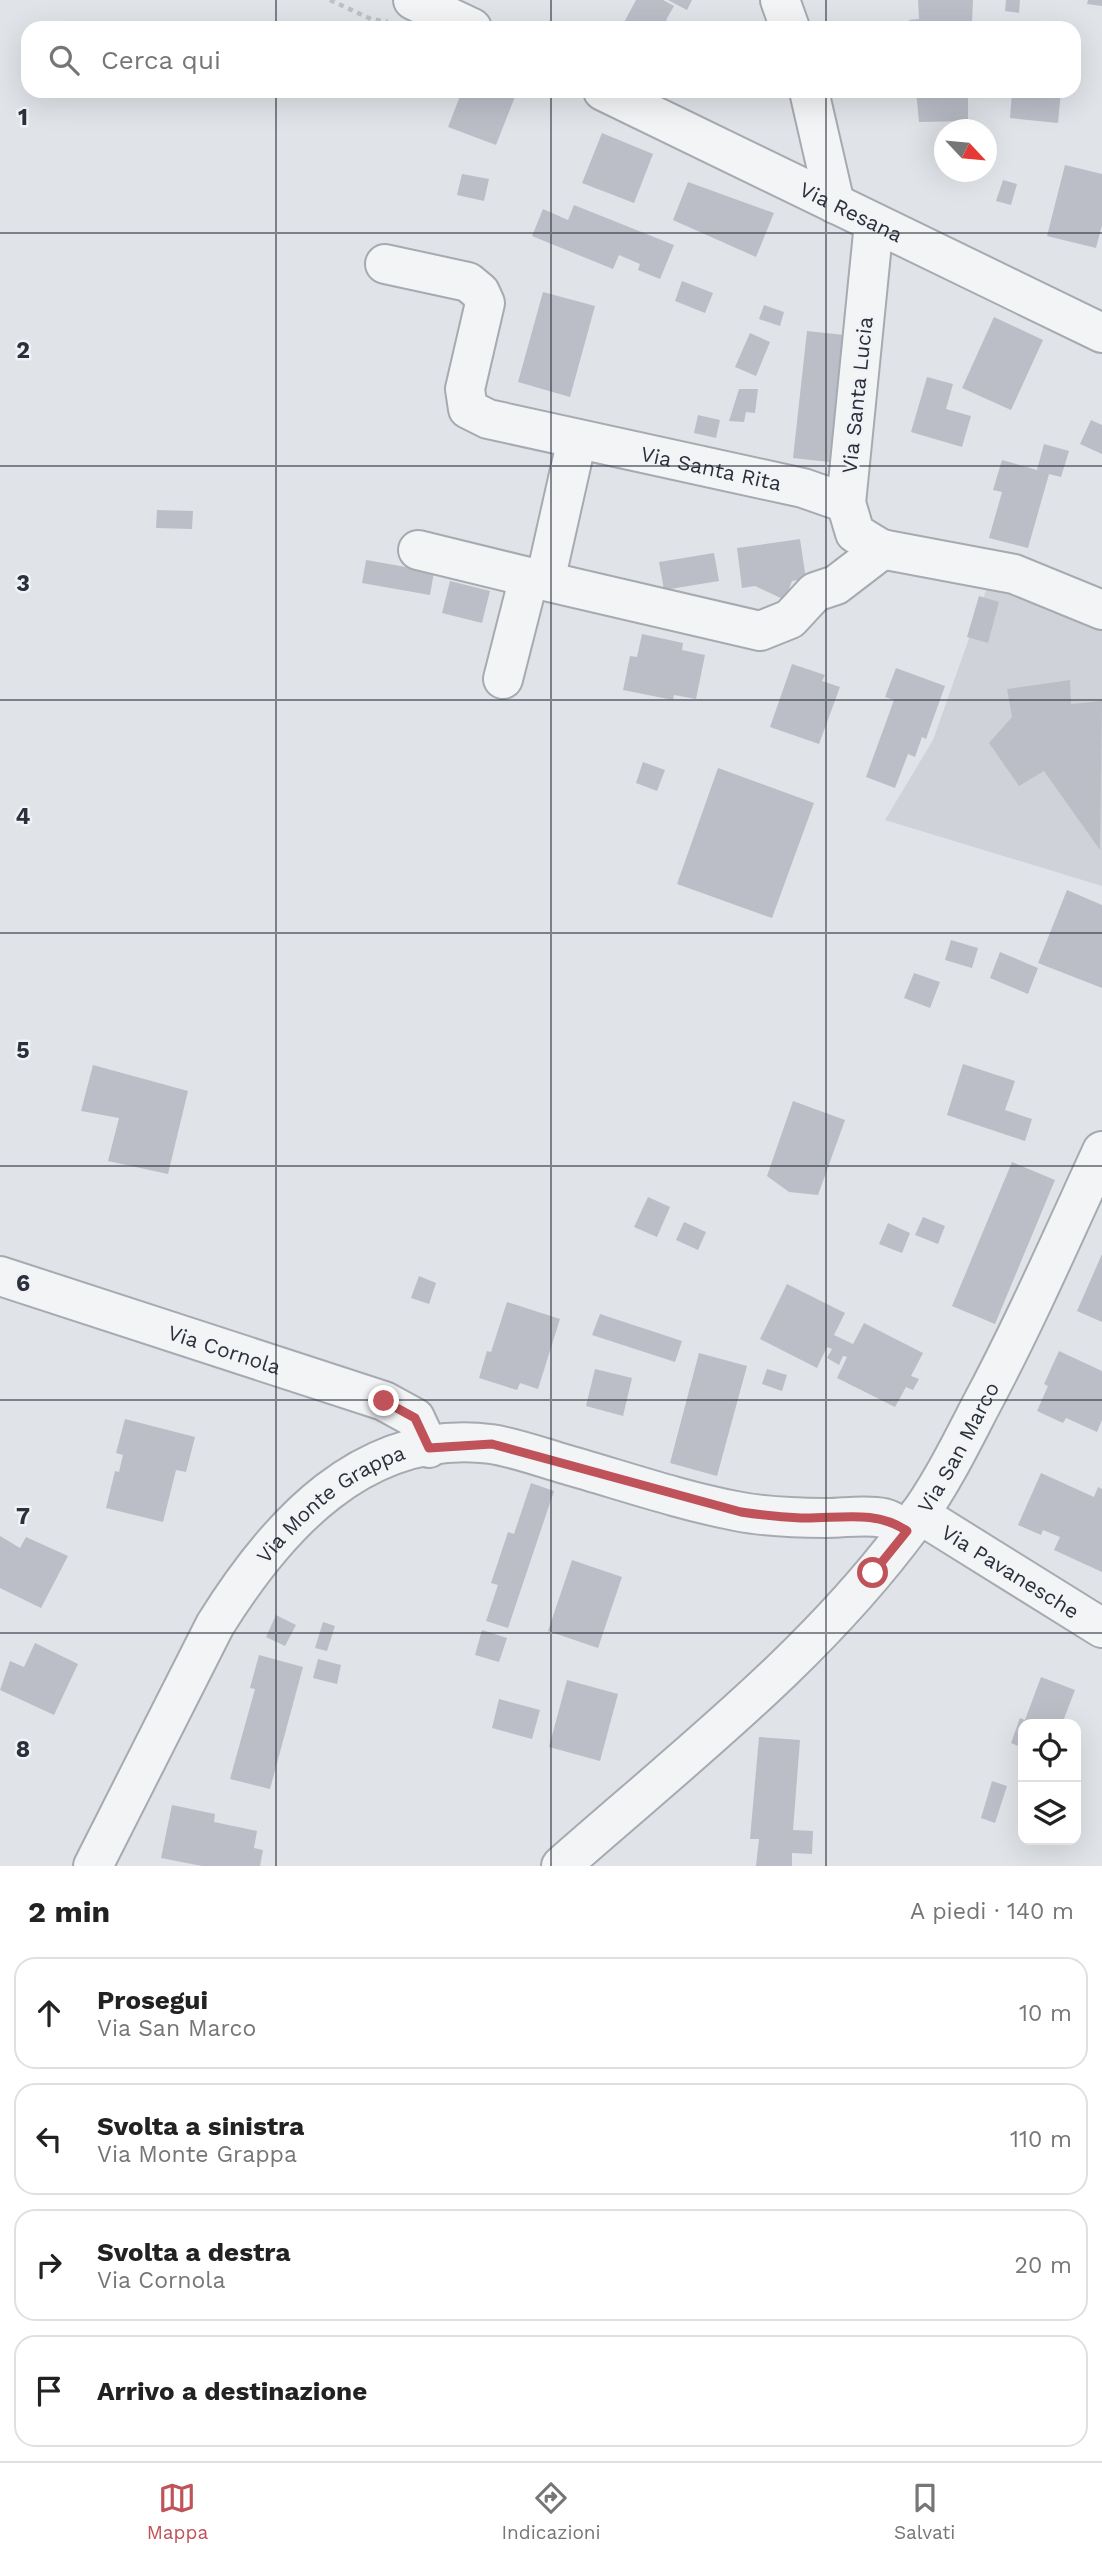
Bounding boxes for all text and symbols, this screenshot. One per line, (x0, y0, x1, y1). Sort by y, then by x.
search box (21, 21, 1081, 98)
icon: search (45, 41, 83, 79)
text: Cerca qui (101, 45, 221, 75)
text: 1 (18, 104, 28, 131)
north arrow (934, 119, 997, 182)
street label: Via Resana (796, 176, 907, 247)
street label: Via Santa Lucia (836, 315, 878, 475)
text: 2 (16, 337, 30, 364)
street label: Via Santa Rita (639, 440, 784, 495)
text: 3 (16, 570, 30, 597)
text: 4 (16, 803, 31, 830)
text: 5 (16, 1037, 30, 1064)
text: 6 (16, 1270, 30, 1297)
street label: Via Cornola (165, 1319, 284, 1379)
street label: Via San Marco (912, 1377, 1004, 1517)
route end (368, 1385, 399, 1416)
street label: Via Monte Grappa (251, 1439, 408, 1568)
text: 7 (16, 1503, 30, 1530)
street label: Via Pavanesche (937, 1519, 1084, 1623)
route start (857, 1557, 888, 1588)
map controls (1018, 1719, 1081, 1845)
button: locate (1018, 1719, 1081, 1782)
text: 8 (16, 1736, 30, 1763)
button: layers (1018, 1782, 1081, 1845)
text: 2 min (28, 1894, 110, 1929)
text: A piedi · 140 m (910, 1898, 1074, 1925)
text: Prosegui (97, 1985, 208, 2015)
icon: ahead (30, 1994, 68, 2032)
text: 10 m (1019, 2000, 1072, 2027)
text: Via San Marco (97, 2015, 256, 2042)
text: Svolta a sinistra (97, 2111, 304, 2141)
icon: left (30, 2120, 68, 2158)
text: 110 m (1010, 2126, 1072, 2153)
text: Via Monte Grappa (97, 2141, 297, 2168)
text: Svolta a destra (97, 2237, 290, 2267)
icon: right (30, 2246, 68, 2284)
text: 20 m (1015, 2252, 1072, 2279)
text: Via Cornola (97, 2267, 225, 2294)
icon: arrive (30, 2372, 68, 2410)
text: Arrivo a destinazione (97, 2376, 367, 2406)
tab: Mappa (147, 2479, 208, 2544)
tab: Indicazioni (502, 2479, 601, 2544)
tab: Salvati (894, 2479, 955, 2544)

